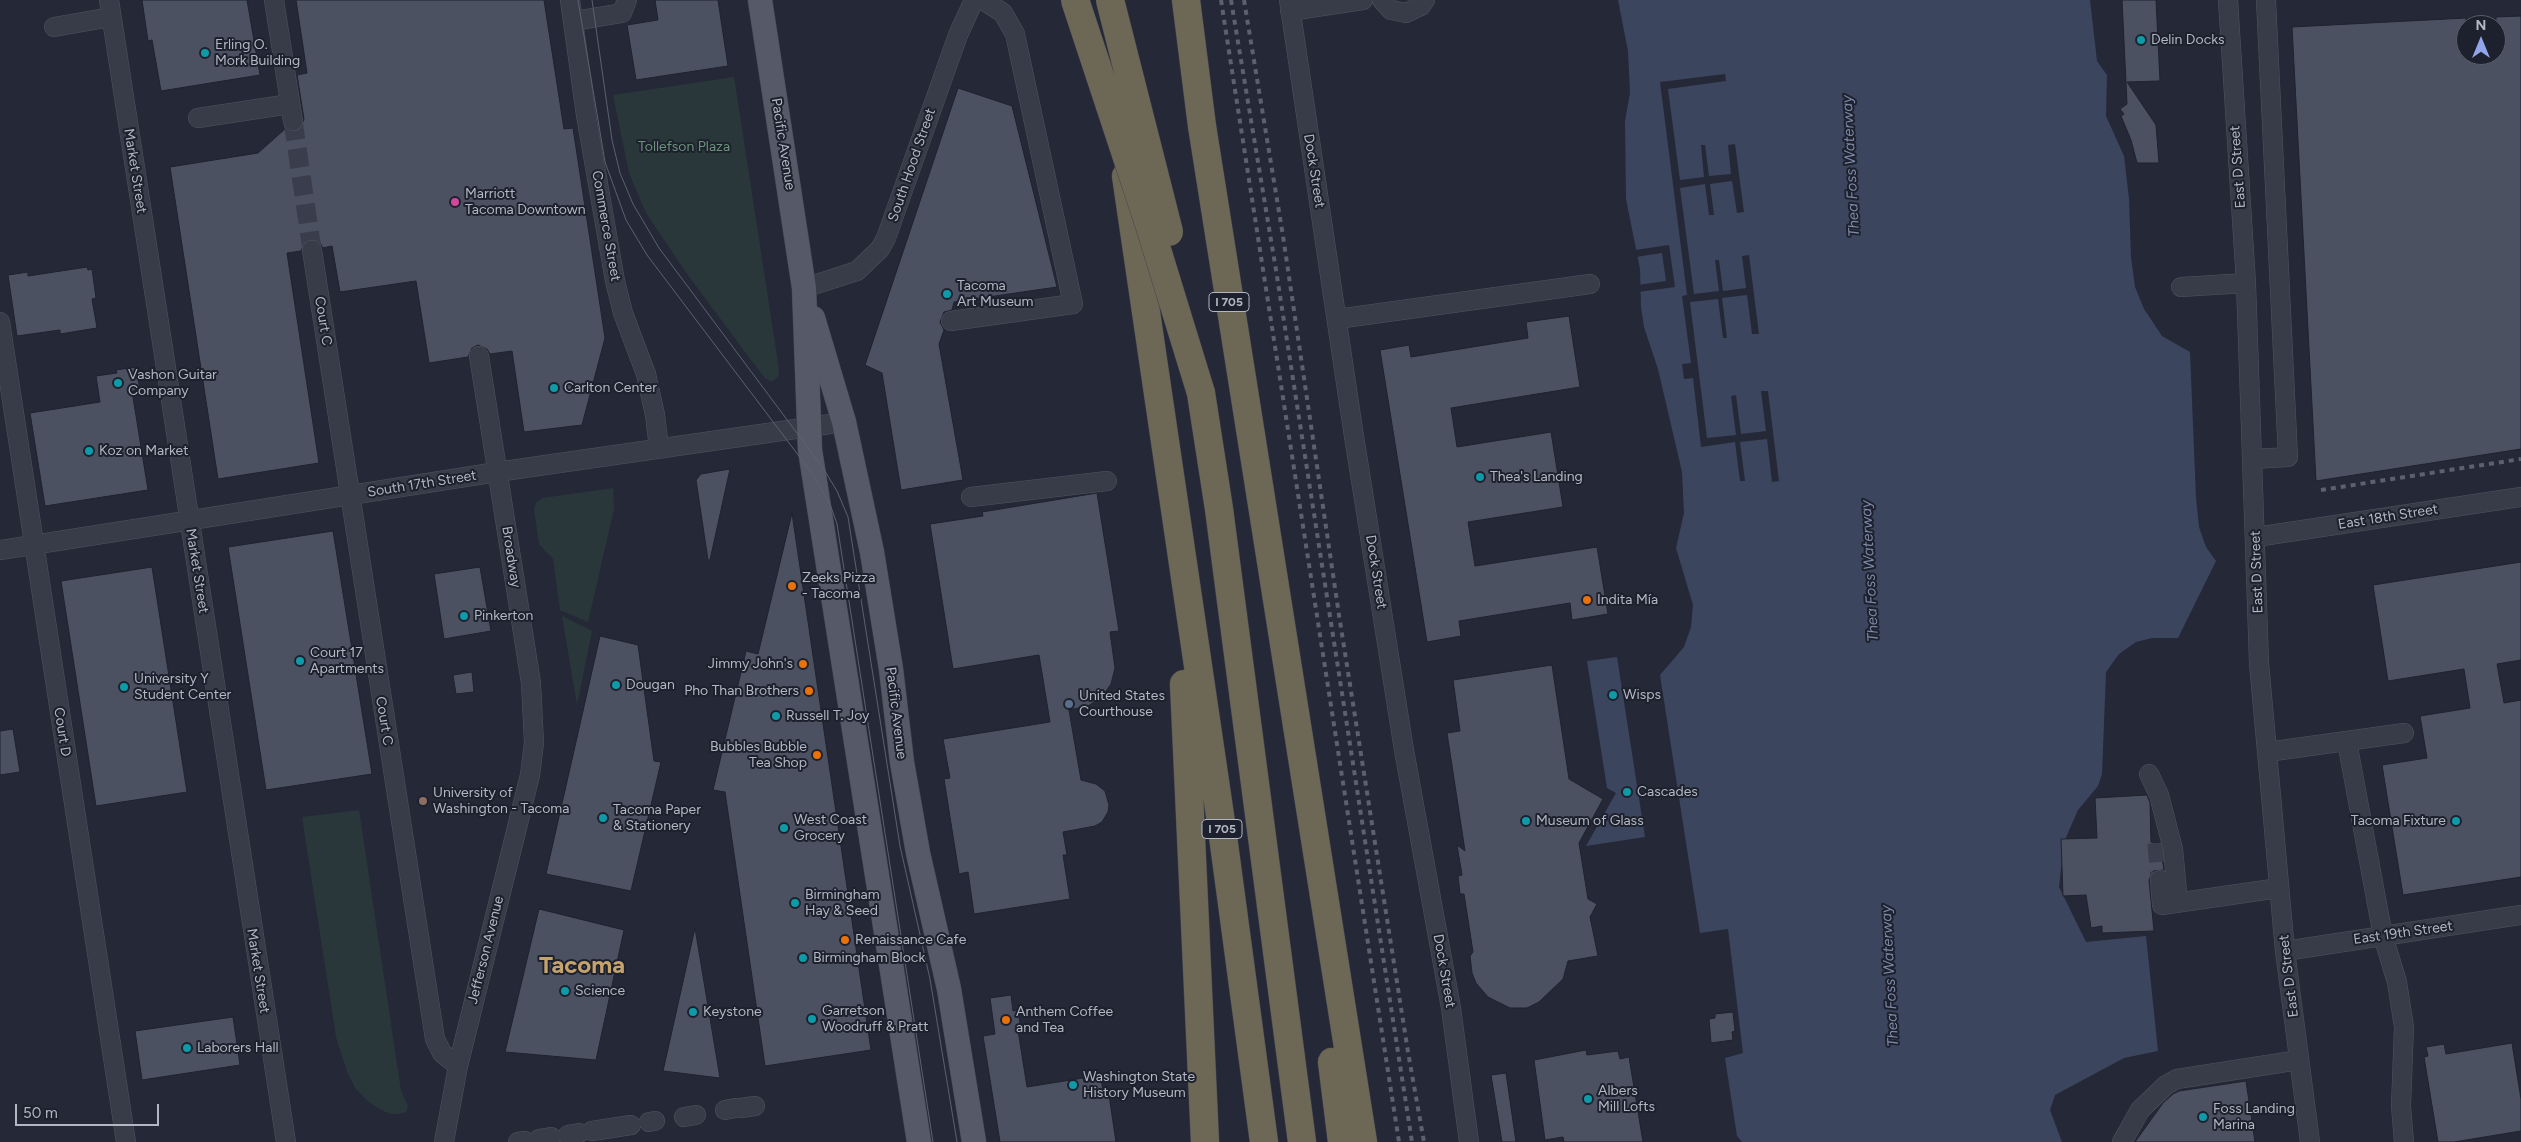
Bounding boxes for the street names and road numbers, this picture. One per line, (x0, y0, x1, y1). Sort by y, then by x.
street label: Pacific Avenue (767, 97, 799, 191)
street label: South Hood Street (885, 106, 939, 224)
street label: East D Street (2227, 125, 2249, 209)
street label: Market Street (120, 127, 150, 215)
street label: Dock Street (1300, 133, 1328, 209)
street label: Commerce Street (588, 169, 624, 283)
road number: I 705 (1209, 292, 1249, 312)
street label: Court C (311, 295, 335, 347)
street label: South 17th Street (366, 467, 478, 501)
street label: East 18th Street (2337, 501, 2439, 533)
street label: Broadway (498, 525, 524, 589)
street label: Market Street (182, 527, 212, 615)
street label: East D Street (2247, 530, 2267, 614)
street label: Dock Street (1362, 534, 1390, 610)
street label: Pacific Avenue (882, 666, 910, 760)
street label: Court C (372, 695, 396, 747)
street label: Court D (50, 706, 74, 758)
road number: I 705 (1202, 820, 1242, 839)
street label: Jefferson Avenue (464, 894, 508, 1006)
street label: East 19th Street (2352, 918, 2454, 948)
street label: Market Street (243, 927, 273, 1015)
street label: Dock Street (1429, 933, 1459, 1009)
street label: East D Street (2276, 934, 2302, 1018)

